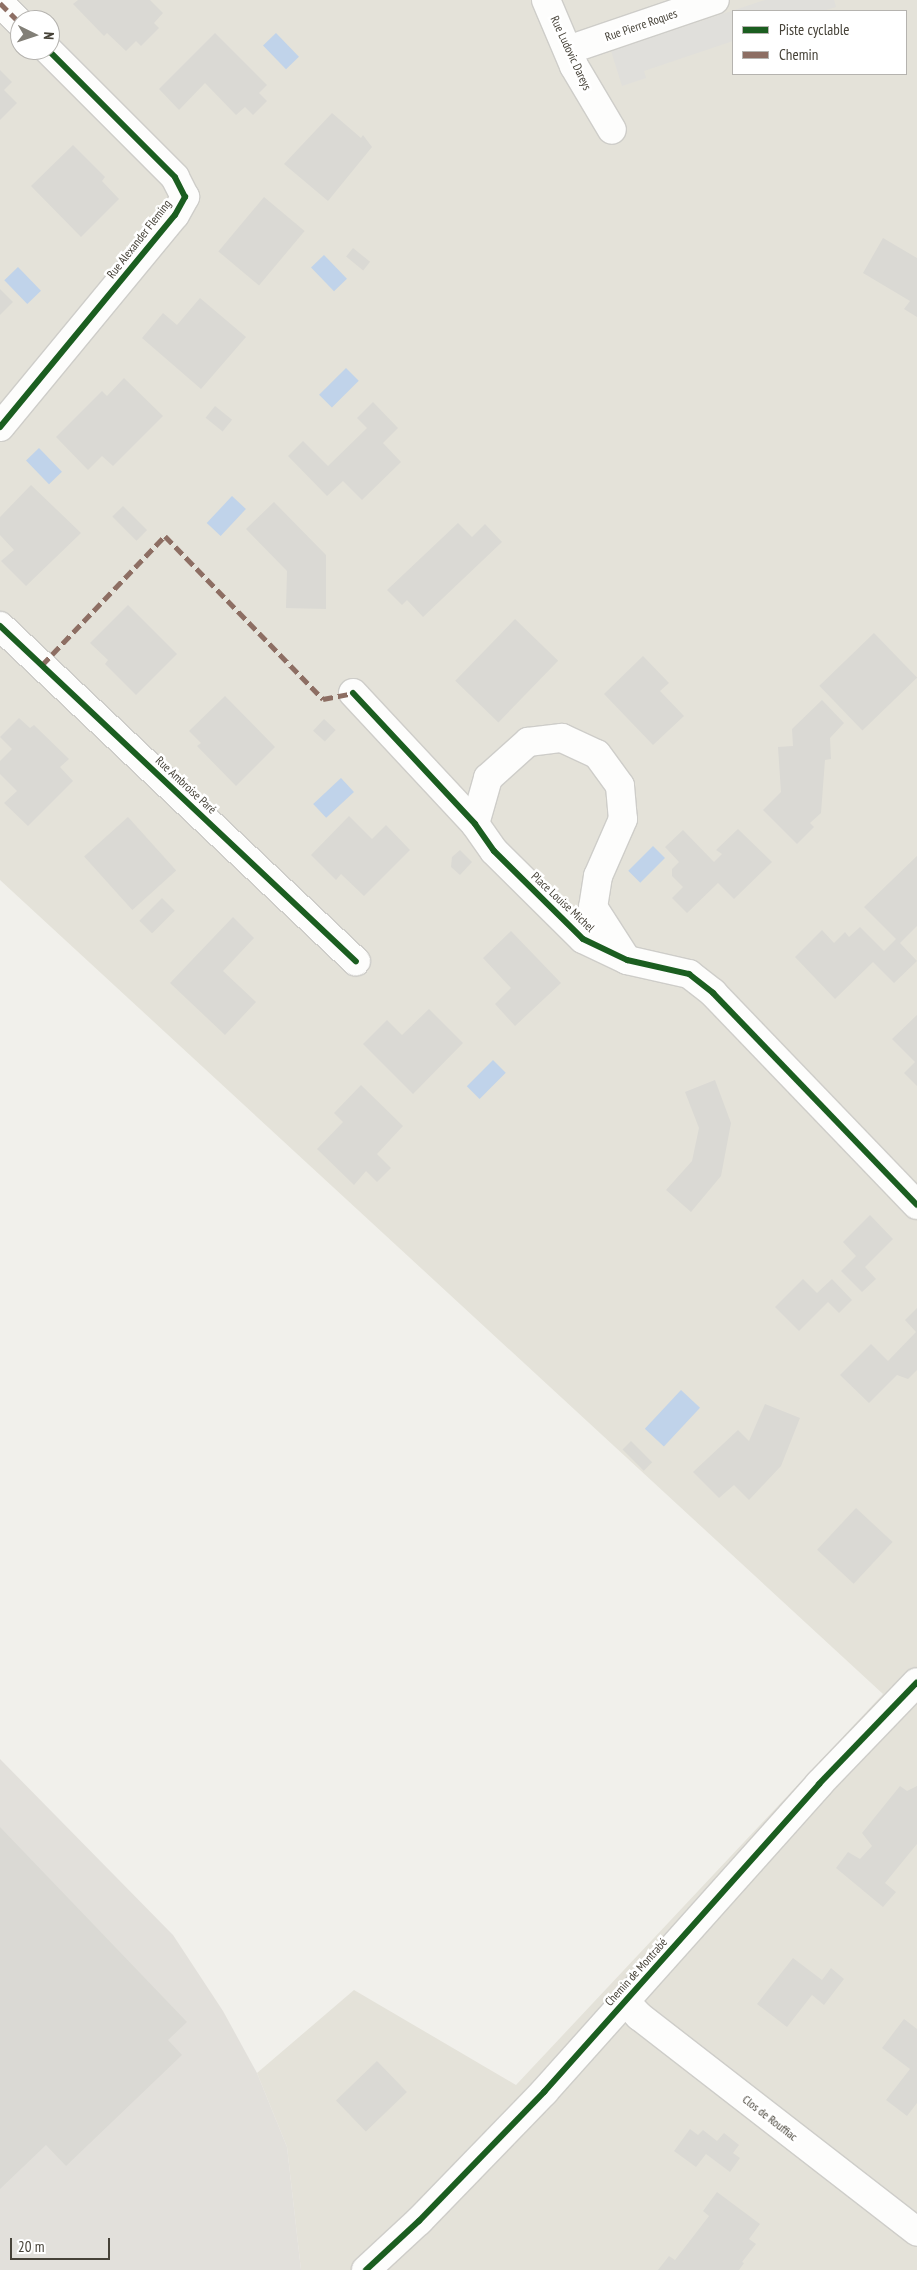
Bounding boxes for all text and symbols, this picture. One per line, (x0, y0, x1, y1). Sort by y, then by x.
street label: Rue Pierre Roques (603, 6, 679, 44)
north arrow (10, 10, 60, 60)
legend (732, 10, 907, 75)
street label: Rue Ludovic Dareys (547, 13, 595, 93)
text: Piste cyclable (779, 20, 849, 39)
text: N (40, 32, 58, 40)
text: Chemin (779, 45, 818, 64)
street label: Rue Alexander Fleming (104, 197, 174, 281)
street label: Rue Ambroise Paré (153, 753, 219, 817)
street label: Place Louise Michel (528, 869, 598, 935)
street label: Chemin de Montrabé (602, 1935, 670, 2009)
street label: Clos de Rouffiac (740, 2092, 800, 2144)
scale bar (12, 2228, 112, 2260)
text: 20 m (18, 2237, 44, 2256)

